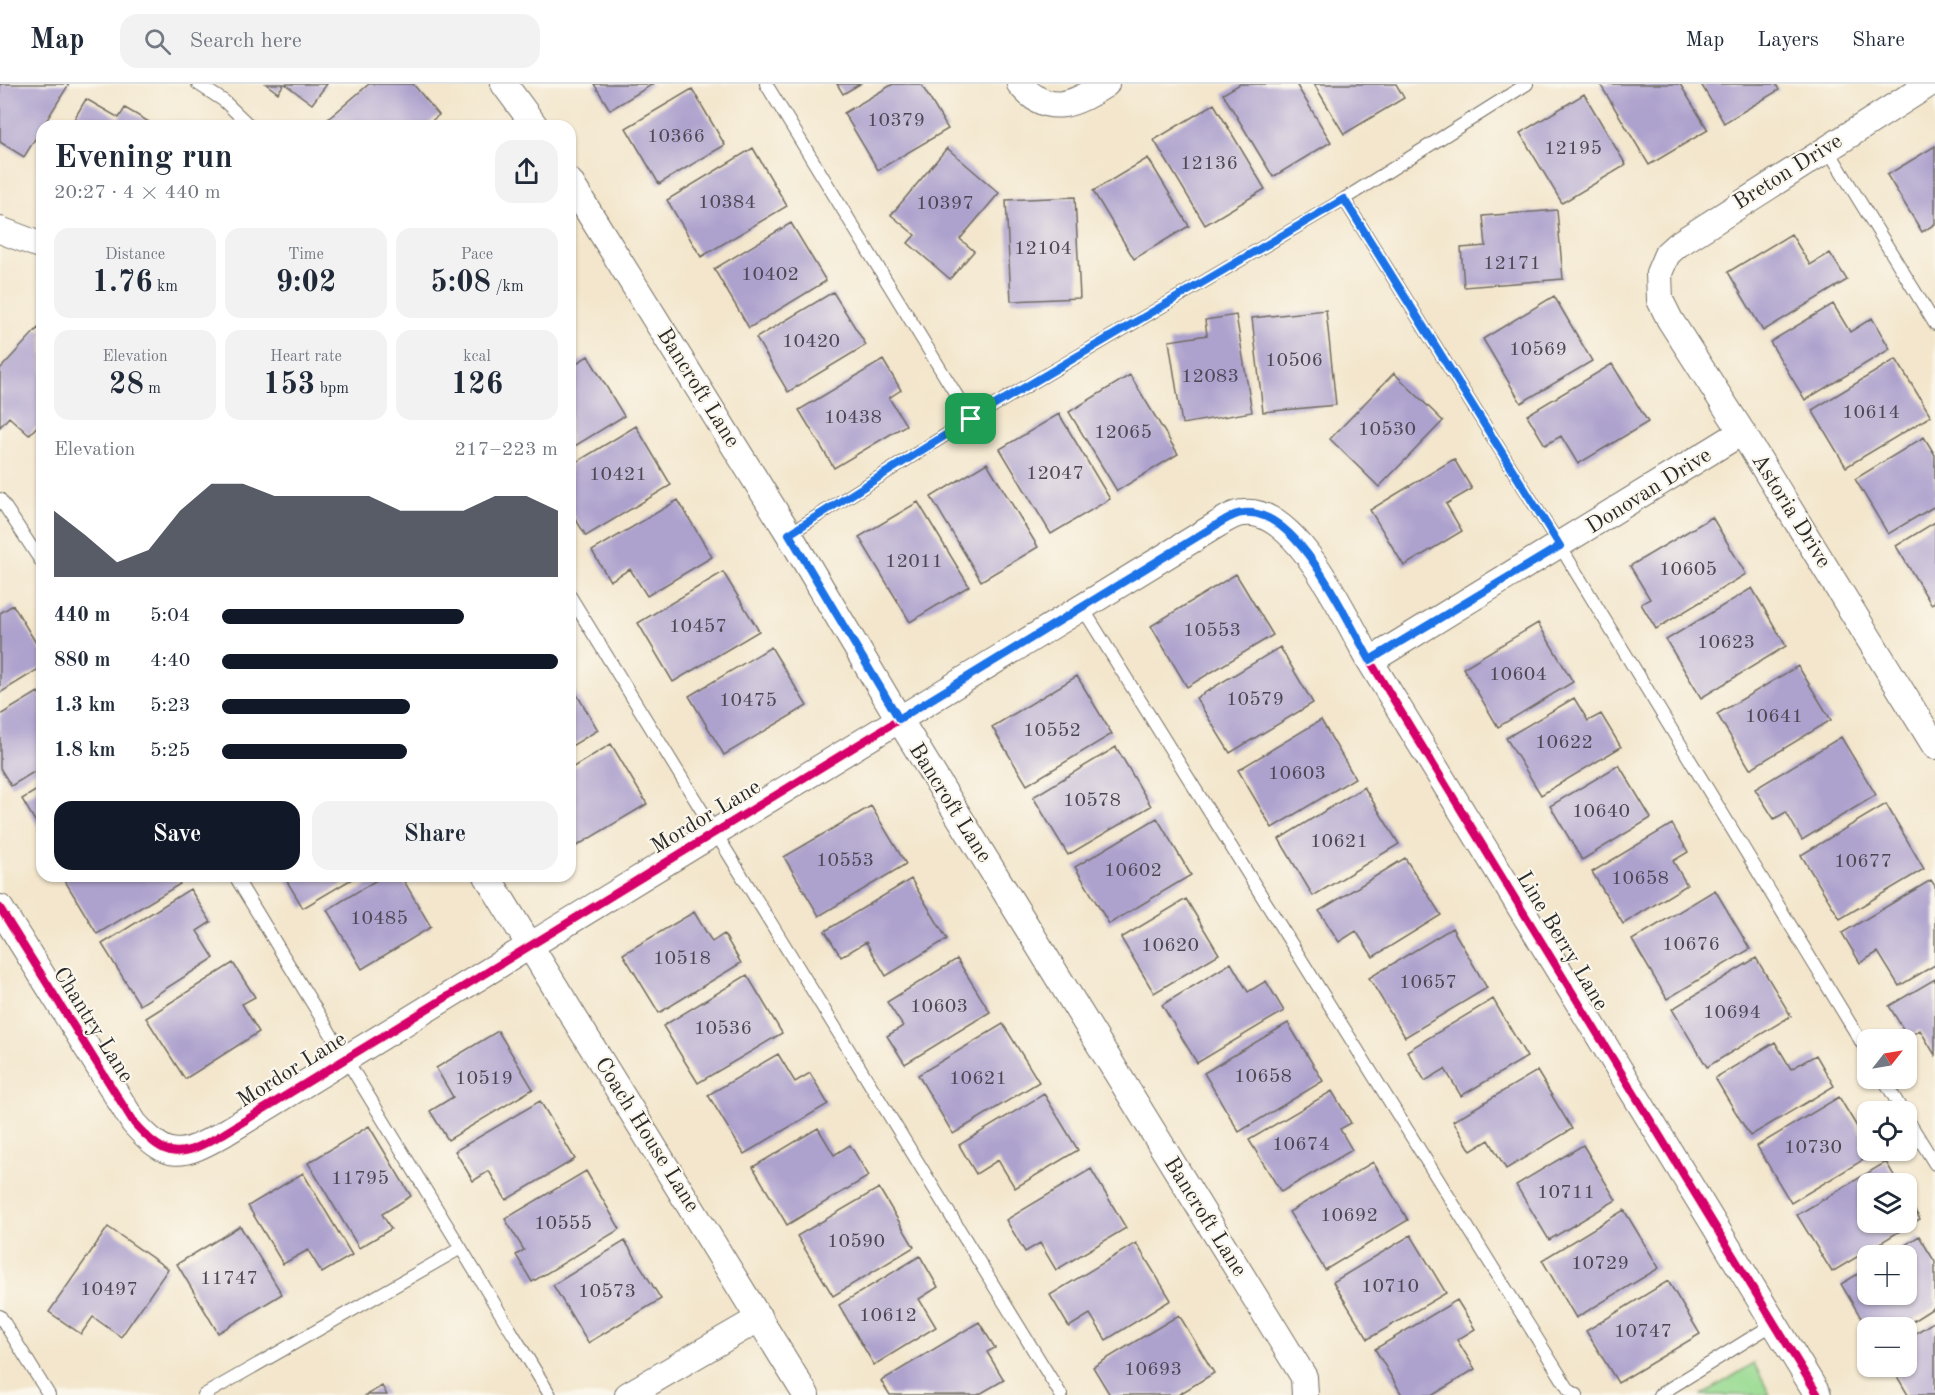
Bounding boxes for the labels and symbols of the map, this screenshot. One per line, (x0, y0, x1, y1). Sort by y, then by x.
house number: 10379 (867, 111, 925, 131)
house number: 10366 (647, 127, 705, 147)
street label: Breton Drive (1730, 130, 1846, 214)
house number: 12195 (1544, 139, 1602, 159)
house number: 12136 (1180, 154, 1238, 174)
house number: 10384 (698, 193, 756, 213)
house number: 10397 (916, 194, 974, 214)
house number: 12104 (1014, 239, 1072, 259)
house number: 12171 (1483, 254, 1541, 274)
house number: 10402 (741, 265, 799, 285)
street label: Bancroft Lane (653, 324, 743, 452)
house number: 10420 (782, 332, 840, 352)
house number: 10569 (1509, 340, 1567, 360)
house number: 10506 (1265, 351, 1323, 371)
house number: 12083 (1181, 367, 1239, 387)
pin (945, 393, 996, 444)
house number: 10614 (1842, 403, 1900, 423)
house number: 10438 (824, 408, 882, 428)
house number: 10530 (1358, 420, 1416, 440)
house number: 12065 (1094, 423, 1152, 443)
street label: Donovan Drive (1583, 444, 1715, 538)
street label: Astoria Drive (1747, 450, 1835, 572)
house number: 12047 (1026, 464, 1084, 484)
house number: 10421 (589, 465, 647, 485)
house number: 12011 (885, 552, 943, 572)
house number: 10605 (1659, 560, 1717, 580)
house number: 10457 (669, 617, 727, 637)
house number: 10553 (1183, 621, 1241, 641)
house number: 10623 (1697, 633, 1755, 653)
house number: 10604 (1489, 665, 1547, 685)
house number: 10579 (1226, 690, 1284, 710)
house number: 10475 (719, 691, 777, 711)
house number: 10641 (1745, 707, 1803, 727)
house number: 10552 (1023, 721, 1081, 741)
house number: 10622 (1535, 733, 1593, 753)
street label: Bancroft Lane (905, 739, 995, 867)
house number: 10603 (1268, 764, 1326, 784)
street label: Mordor Lane (647, 776, 765, 858)
house number: 10578 (1063, 791, 1121, 811)
house number: 10640 (1572, 802, 1630, 822)
house number: 10621 (1310, 832, 1368, 852)
house number: 10553 (816, 851, 874, 871)
house number: 10677 (1834, 852, 1892, 872)
house number: 10602 (1104, 861, 1162, 881)
street label: Line Berry Lane (1512, 868, 1612, 1014)
house number: 10658 (1611, 869, 1669, 889)
house number: 10485 (350, 909, 408, 929)
house number: 10676 (1662, 935, 1720, 955)
house number: 10620 (1141, 936, 1199, 956)
house number: 10518 (653, 949, 711, 969)
street label: Chantry Lane (49, 963, 137, 1087)
house number: 10657 (1399, 973, 1457, 993)
house number: 10603 (910, 997, 968, 1017)
house number: 10694 (1703, 1003, 1761, 1023)
house number: 10536 (694, 1019, 752, 1039)
street label: Mordor Lane (234, 1028, 350, 1112)
north arrow (1857, 1029, 1917, 1089)
street label: Coach House Lane (591, 1054, 703, 1216)
house number: 10658 (1234, 1067, 1292, 1087)
house number: 10519 (455, 1069, 513, 1089)
house number: 10621 (949, 1069, 1007, 1089)
house number: 10674 (1272, 1135, 1330, 1155)
house number: 10730 (1784, 1138, 1842, 1158)
street label: Bancroft Lane (1160, 1153, 1250, 1281)
house number: 11795 (331, 1169, 389, 1189)
house number: 10711 (1537, 1183, 1595, 1203)
house number: 10692 (1320, 1206, 1378, 1226)
house number: 10555 (534, 1214, 592, 1234)
house number: 10590 (827, 1232, 885, 1252)
house number: 10729 (1571, 1254, 1629, 1274)
house number: 11747 (200, 1269, 258, 1289)
house number: 10710 (1361, 1277, 1419, 1297)
house number: 10497 (80, 1280, 138, 1300)
house number: 10573 (578, 1282, 636, 1302)
house number: 10612 (859, 1306, 917, 1326)
house number: 10747 (1614, 1322, 1672, 1342)
house number: 10693 (1124, 1360, 1182, 1380)

